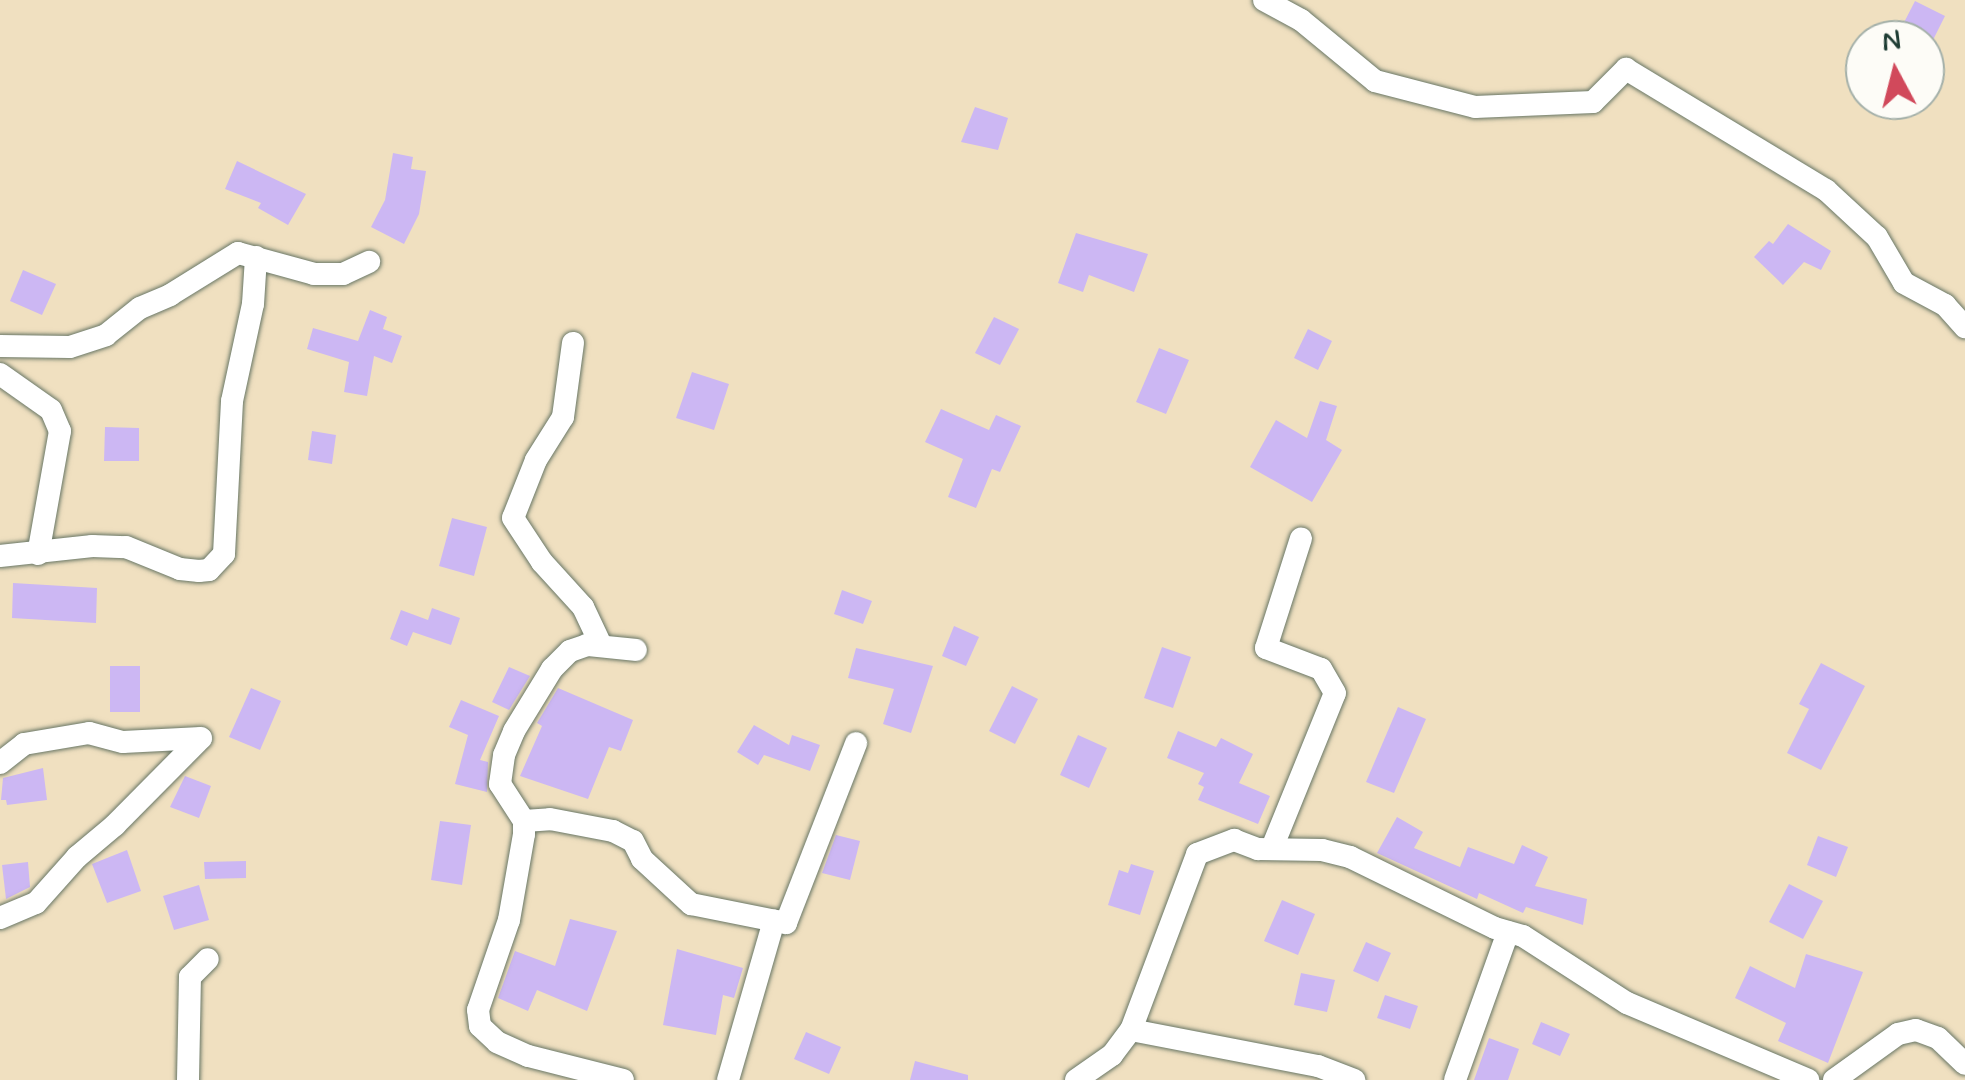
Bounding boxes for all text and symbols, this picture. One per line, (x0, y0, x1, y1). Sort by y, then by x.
north arrow (1845, 20, 1945, 120)
text: N (1880, 22, 1903, 61)

